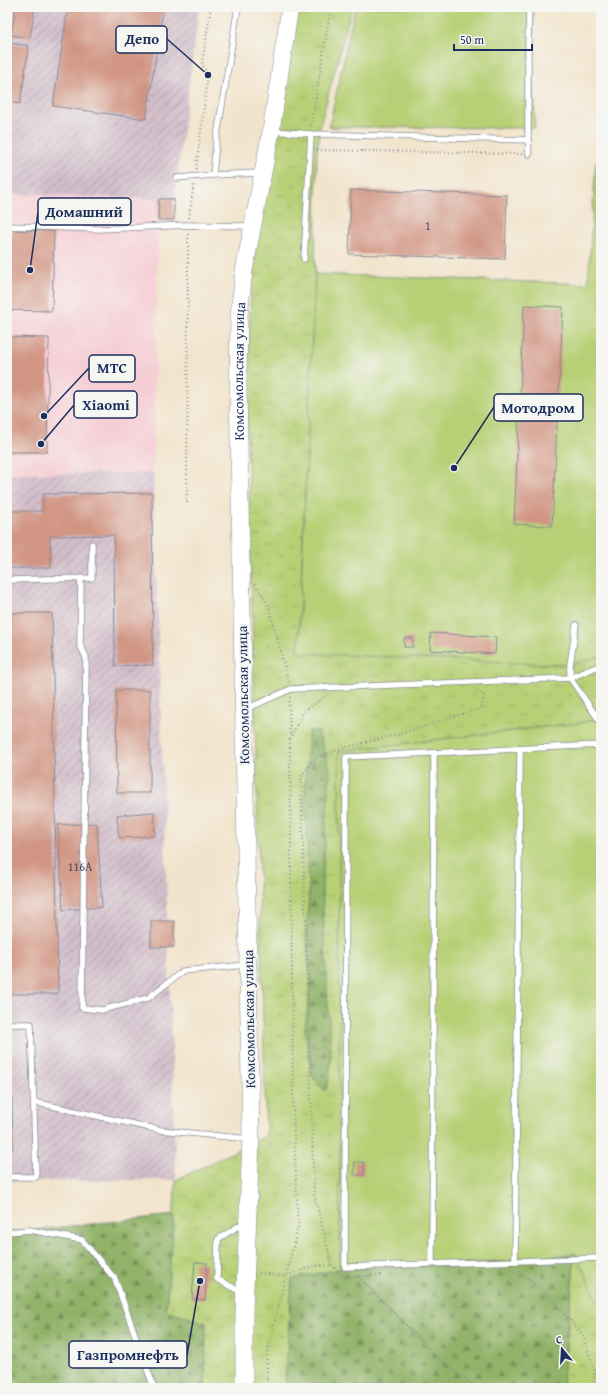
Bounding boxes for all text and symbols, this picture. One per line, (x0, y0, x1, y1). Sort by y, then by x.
callout: Депо (116, 26, 167, 53)
scale bar (454, 26, 532, 52)
text: Депо (124, 28, 159, 49)
text: 50 m (460, 31, 484, 48)
callout: Домашний (38, 198, 131, 225)
text: Домашний (44, 201, 123, 222)
house number: 1 (425, 217, 431, 234)
street label: Комсомольская улица (228, 300, 250, 441)
callout: МТС (89, 355, 135, 382)
text: МТС (97, 357, 127, 378)
callout: Xiaomi (74, 391, 137, 418)
text: Xiaomi (82, 394, 130, 415)
callout: Мотодром (494, 394, 583, 421)
text: Мотодром (501, 397, 575, 418)
street label: Комсомольская улица (232, 625, 254, 765)
house number: 116А (68, 858, 93, 875)
street label: Комсомольская улица (238, 949, 260, 1089)
north arrow (542, 1329, 582, 1369)
text: С (553, 1331, 564, 1348)
callout: Газпромнефть (69, 1341, 187, 1368)
text: Газпромнефть (77, 1344, 179, 1365)

